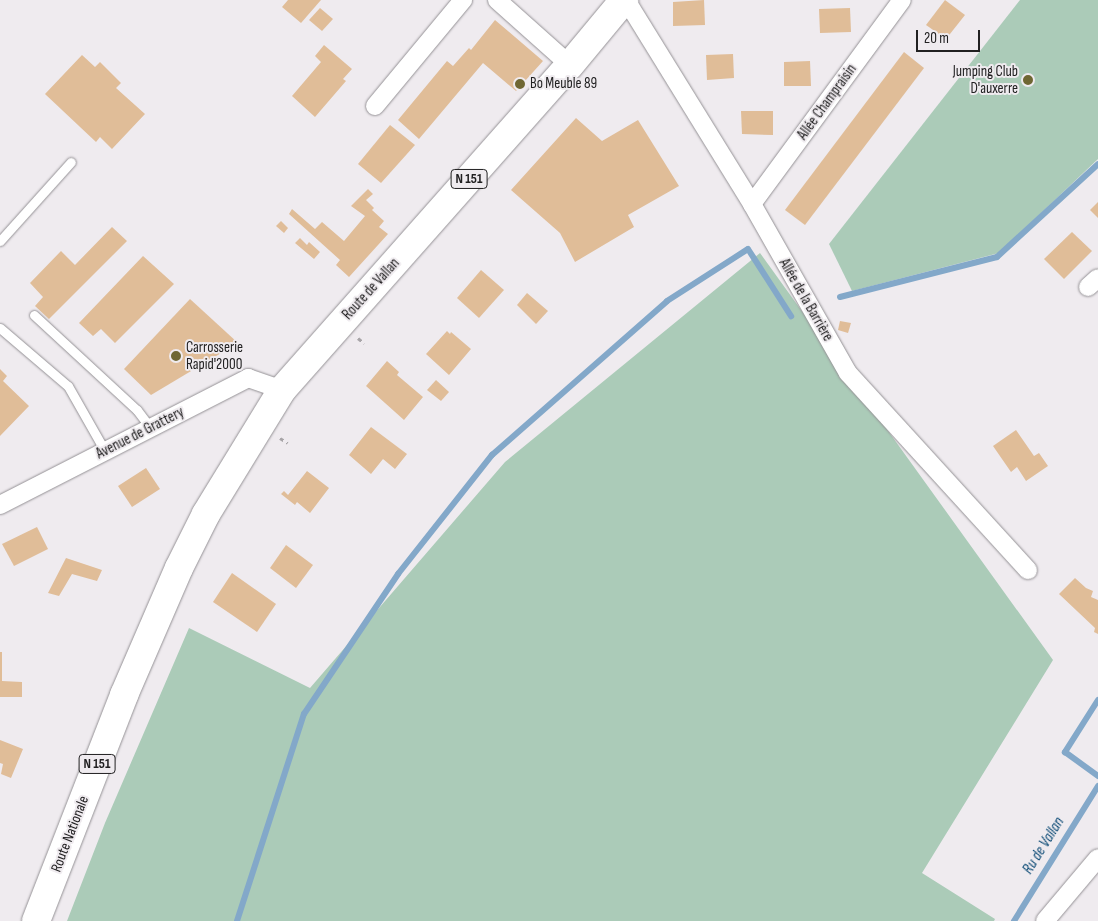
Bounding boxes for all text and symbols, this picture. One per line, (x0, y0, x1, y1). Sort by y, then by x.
scale bar (918, 20, 982, 52)
text: 20 m (924, 29, 949, 48)
street label: Allée Champraisin (794, 61, 860, 143)
place label: Jumping Club D'auxerre (953, 62, 1018, 97)
marker: Jumping Club D'auxerre (1022, 74, 1034, 86)
place label: Bo Meuble 89 (530, 75, 597, 93)
marker: Bo Meuble 89 (514, 78, 526, 90)
road number: N 151 (450, 168, 488, 190)
street label: Route de Vallan (339, 255, 403, 323)
street label: Allée de la Barrière (775, 256, 837, 344)
place label: Carrosserie Rapid'2000 (186, 338, 243, 373)
marker: Carrosserie Rapid'2000 (170, 350, 182, 362)
street label: Avenue de Grattery (93, 403, 187, 463)
road number: N 151 (78, 752, 116, 776)
street label: Route Nationale (47, 793, 93, 875)
water label: Ru de Vallan (1019, 814, 1069, 878)

